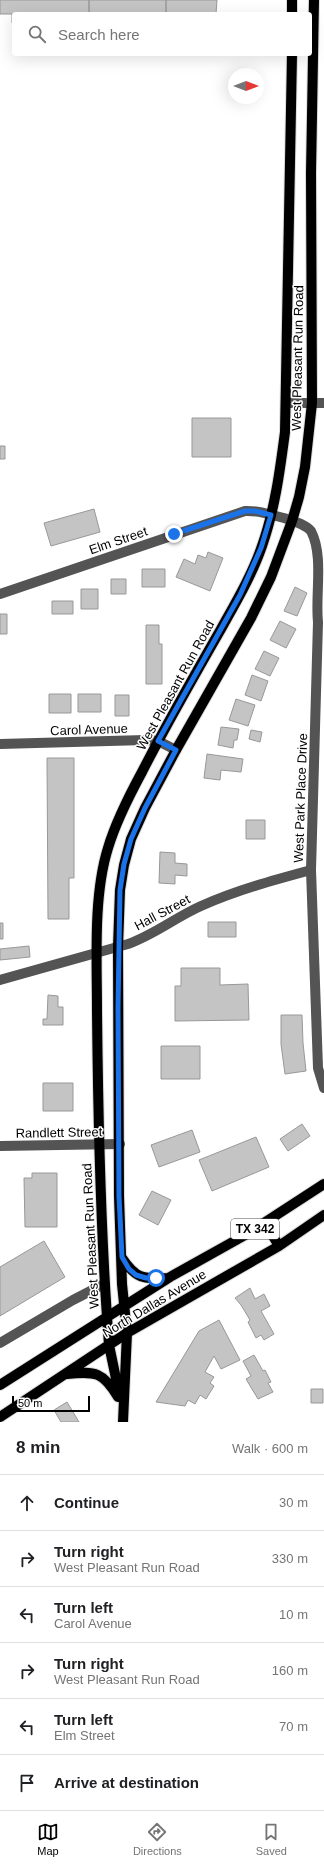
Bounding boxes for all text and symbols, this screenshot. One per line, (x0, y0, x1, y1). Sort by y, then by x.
search box (12, 12, 312, 56)
icon: search (26, 23, 48, 45)
text: Search here (58, 26, 140, 43)
north arrow (228, 68, 264, 104)
street label: West Pleasant Run Road (289, 285, 306, 431)
street label: Elm Street (87, 523, 150, 557)
route end (165, 525, 183, 543)
street label: West Pleasant Run Road (134, 618, 217, 753)
street label: Carol Avenue (50, 721, 128, 738)
street label: West Park Place Drive (291, 733, 310, 863)
street label: Hall Street (132, 891, 193, 933)
street label: Randlett Street (16, 1124, 103, 1141)
street label: West Pleasant Run Road (79, 1163, 102, 1309)
road number: TX 342 (231, 1219, 279, 1239)
street label: North Dallas Avenue (100, 1267, 209, 1340)
route start (147, 1269, 165, 1287)
scale bar (12, 1394, 90, 1413)
text: 50 m (18, 1397, 42, 1409)
text: 8 min (16, 1438, 60, 1457)
text: Walk · 600 m (232, 1441, 308, 1456)
icon: ahead (16, 1492, 38, 1514)
text: Continue (54, 1494, 119, 1511)
text: 30 m (279, 1495, 308, 1510)
text: Turn right (54, 1543, 124, 1560)
icon: right (16, 1548, 38, 1570)
text: 330 m (272, 1551, 308, 1566)
text: West Pleasant Run Road (54, 1560, 200, 1575)
text: Turn left (54, 1599, 113, 1616)
icon: left (16, 1604, 38, 1626)
text: 10 m (279, 1607, 308, 1622)
text: Carol Avenue (54, 1616, 132, 1631)
text: Turn right (54, 1655, 124, 1672)
icon: right (16, 1660, 38, 1682)
text: 160 m (272, 1663, 308, 1678)
text: West Pleasant Run Road (54, 1672, 200, 1687)
text: Turn left (54, 1711, 113, 1728)
icon: left (16, 1716, 38, 1738)
text: 70 m (279, 1719, 308, 1734)
text: Elm Street (54, 1728, 115, 1743)
icon: arrive (16, 1772, 38, 1794)
text: Arrive at destination (54, 1774, 199, 1791)
tab: Map (37, 1821, 59, 1857)
tab: Directions (133, 1821, 182, 1857)
tab: Saved (256, 1821, 287, 1857)

